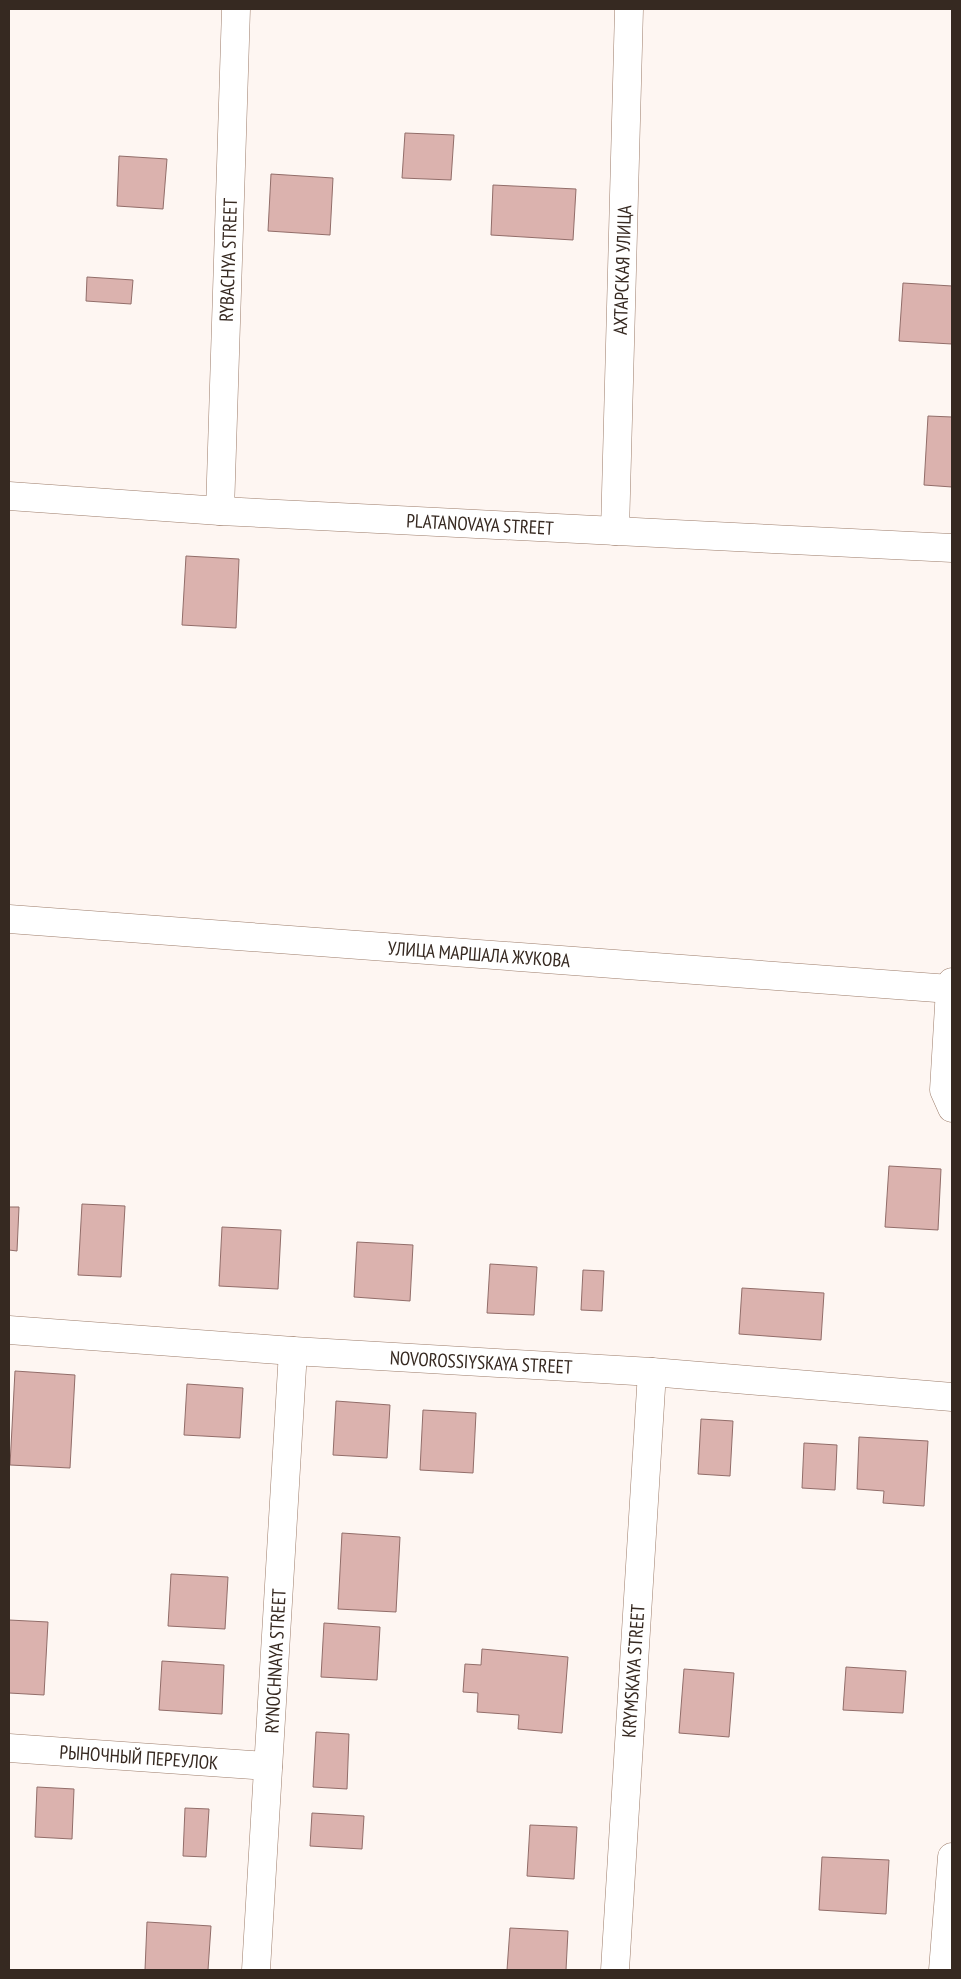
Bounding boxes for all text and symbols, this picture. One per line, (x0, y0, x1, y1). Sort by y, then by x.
street label: RYBACHYA STREET (214, 197, 242, 322)
street label: АХТАРСКАЯ УЛИЦА (608, 205, 636, 335)
street label: PLATANOVAYA STREET (406, 508, 555, 540)
street label: УЛИЦА МАРШАЛА ЖУКОВА (387, 936, 571, 972)
street label: NOVOROSSIYSKAYA STREET (389, 1345, 573, 1379)
street label: RYNOCHNAYA STREET (259, 1587, 291, 1734)
street label: KRYMSKAYA STREET (616, 1603, 650, 1739)
street label: РЫНОЧНЫЙ ПЕРЕУЛОК (59, 1739, 219, 1775)

